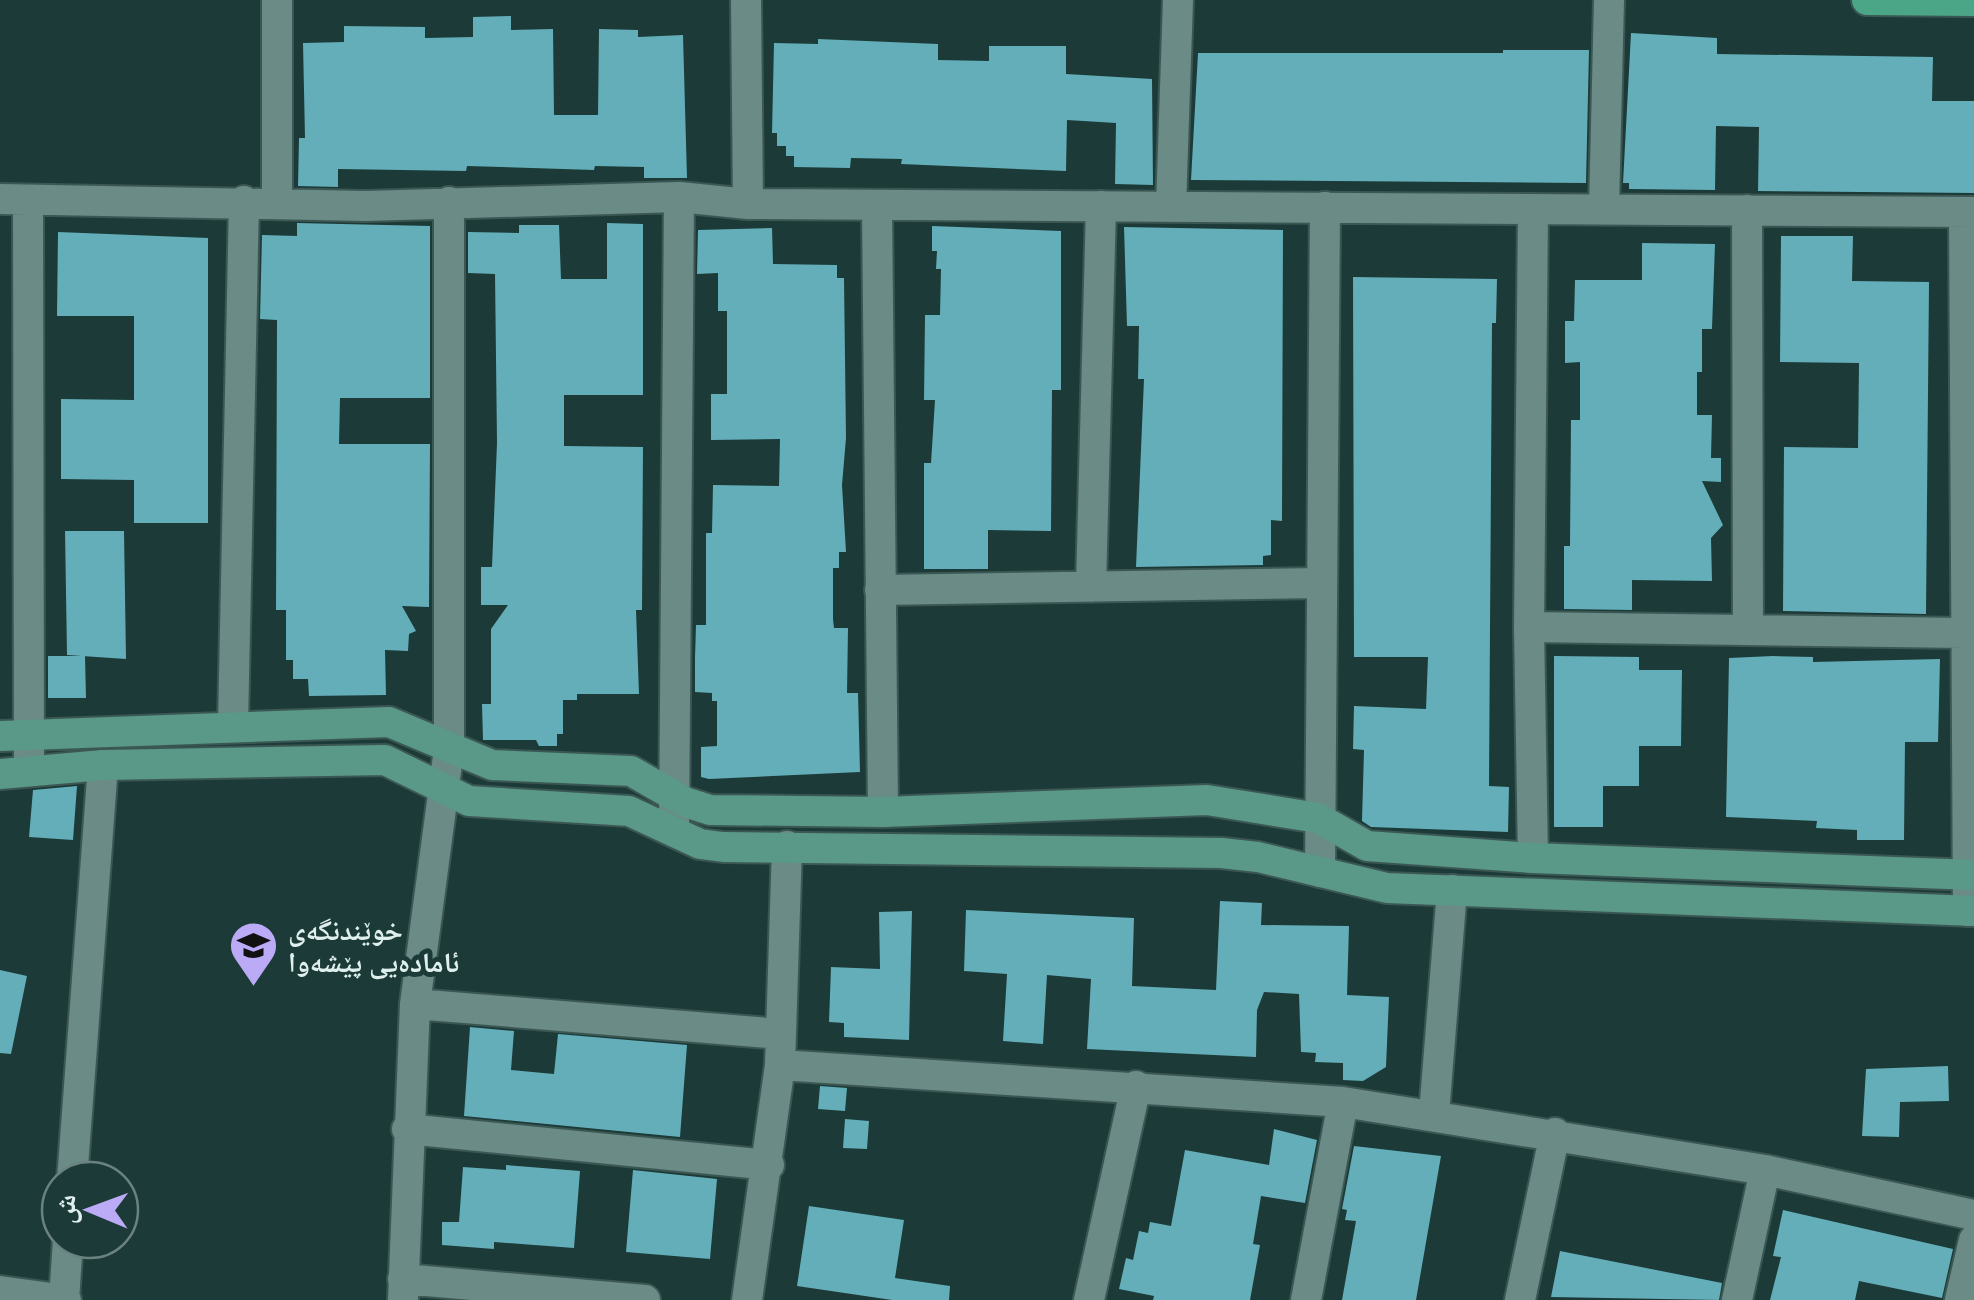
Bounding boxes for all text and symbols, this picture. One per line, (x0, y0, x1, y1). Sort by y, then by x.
place label: خوێندنگەی ئامادەیی پێشەوا (288, 915, 459, 983)
school or university icon: خوێندنگەی ئامادەیی پێشەوا (227, 920, 279, 988)
north arrow (40, 1160, 140, 1260)
text: ش (50, 1194, 86, 1225)

